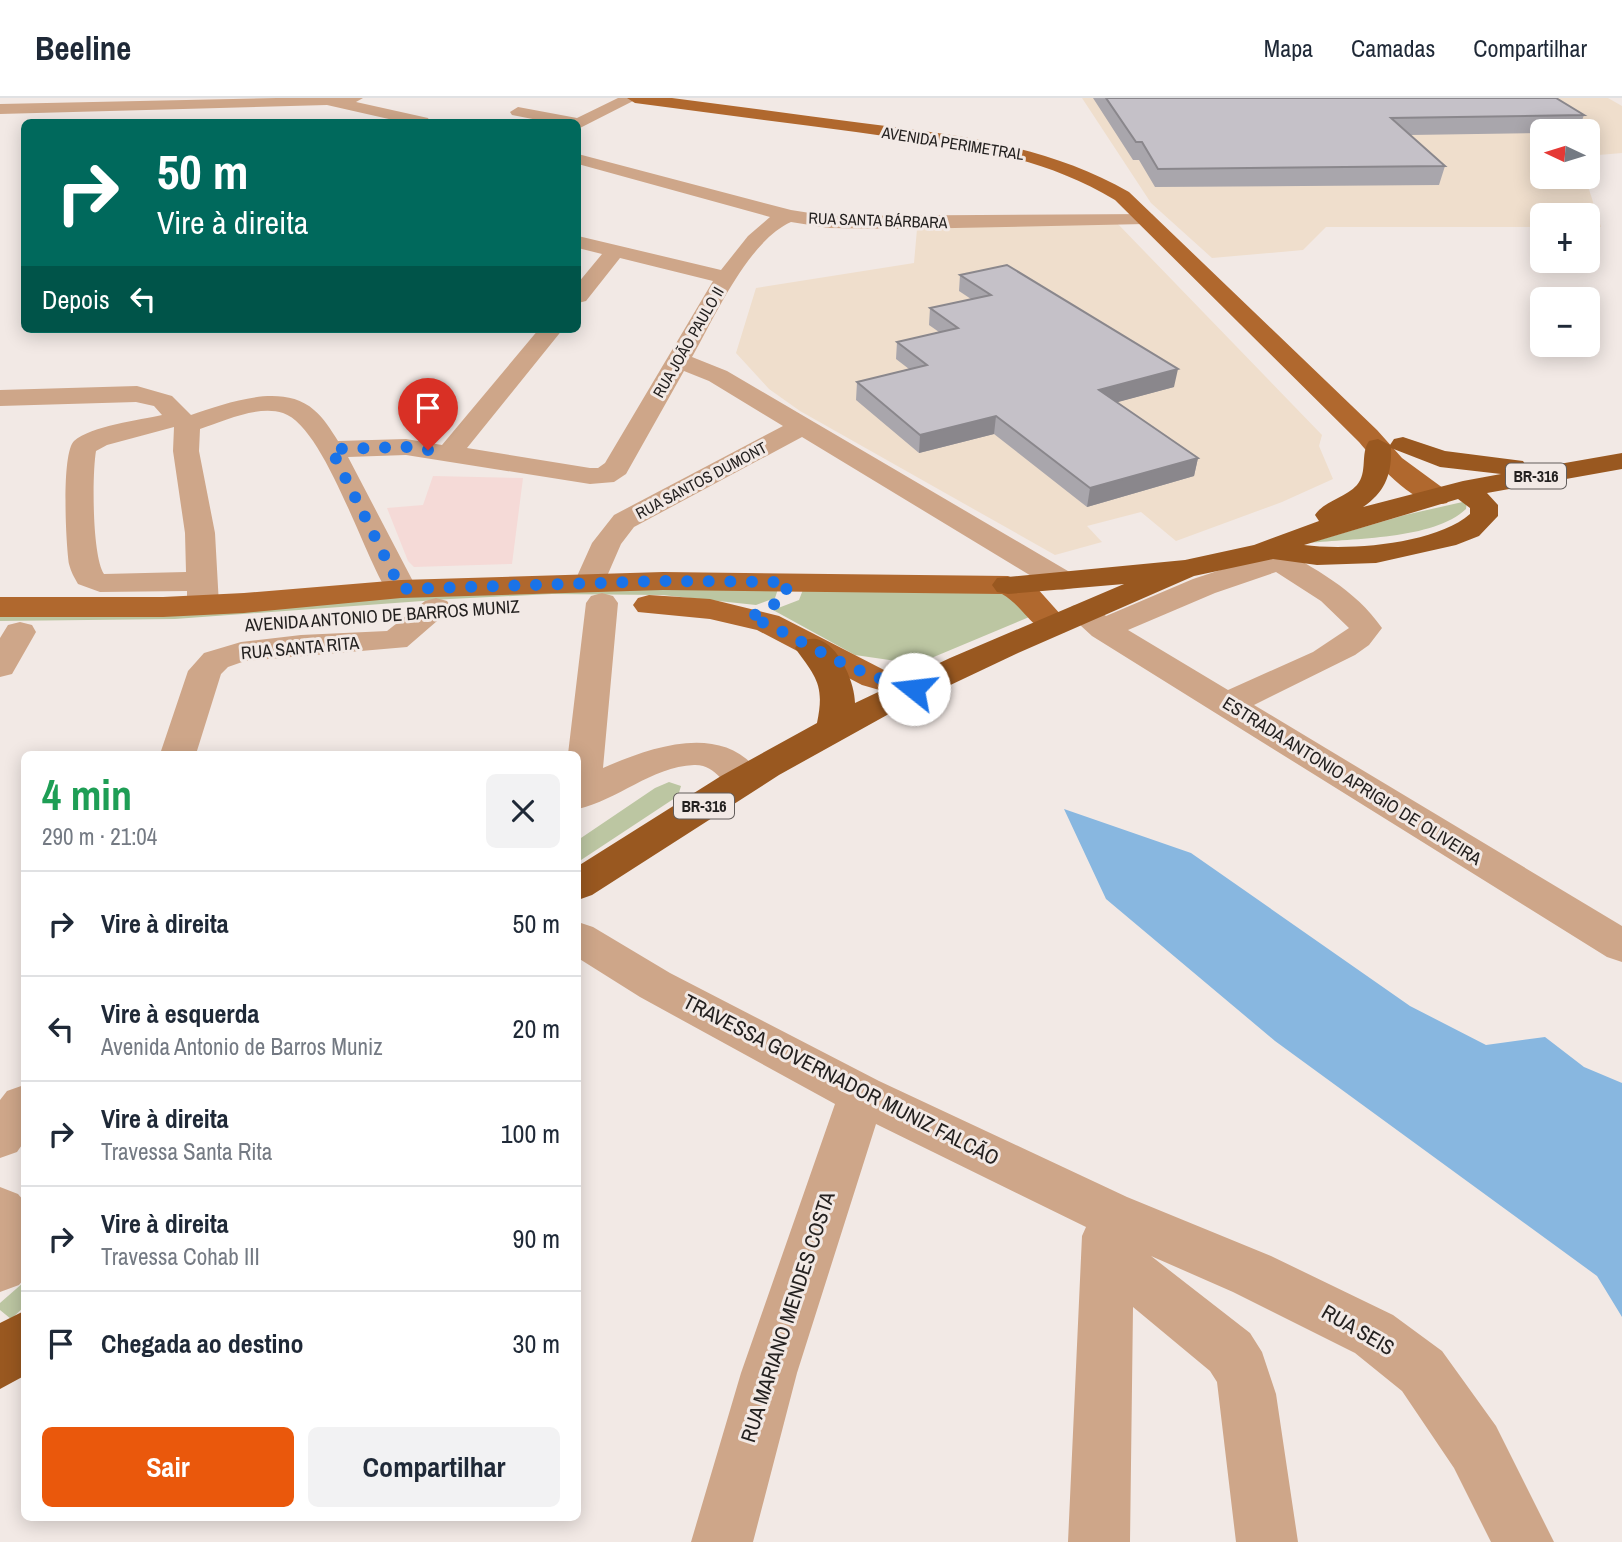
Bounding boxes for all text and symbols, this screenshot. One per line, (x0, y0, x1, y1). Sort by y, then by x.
text: Beeline (35, 26, 131, 70)
text: Mapa (1264, 32, 1313, 64)
text: Camadas (1351, 32, 1435, 64)
text: Compartilhar (1473, 32, 1587, 64)
north arrow (1530, 119, 1600, 189)
map controls (1530, 119, 1600, 357)
street label: AVENIDA PERIMETRAL (879, 121, 1026, 165)
text: 50 m (157, 138, 249, 204)
icon: right (42, 147, 133, 238)
text: Vire à direita (157, 201, 308, 244)
button: + (1530, 203, 1600, 273)
street label: RUA SANTA BÁRBARA (808, 207, 948, 233)
icon: left (124, 280, 162, 318)
text: Depois (42, 282, 110, 317)
street label: RUA JOÃO PAULO II (647, 283, 729, 401)
button: − (1530, 287, 1600, 357)
pin (398, 378, 458, 450)
icon: arrive (409, 389, 447, 427)
street label: RUA SANTOS DUMONT (632, 436, 770, 524)
road number: BR-316 (1506, 464, 1566, 488)
street label: AVENIDA ANTONIO DE BARROS MUNIZ (243, 593, 520, 638)
street label: RUA SANTA RITA (240, 630, 360, 665)
position arrow (877, 652, 951, 726)
street label: ESTRADA ANTONIO APRIGIO DE OLIVEIRA (1218, 690, 1487, 871)
text: 4 min (42, 767, 132, 823)
button: close (486, 774, 560, 848)
road number: BR-316 (674, 793, 734, 818)
text: 290 m · 21:04 (42, 821, 157, 852)
icon: right (42, 905, 80, 943)
text: Vire à direita (101, 906, 229, 941)
text: 50 m (513, 906, 560, 941)
street label: TRAVESSA GOVERNADOR MUNIZ FALCÃO (678, 987, 1004, 1172)
text: Vire à esquerda (101, 996, 259, 1031)
icon: left (42, 1010, 80, 1048)
text: 20 m (513, 1011, 560, 1046)
text: Avenida Antonio de Barros Muniz (101, 1031, 383, 1062)
text: Vire à direita (101, 1101, 229, 1136)
icon: right (42, 1115, 80, 1153)
text: 100 m (501, 1116, 560, 1151)
text: Travessa Santa Rita (101, 1136, 272, 1167)
street label: RUA MARIANO MENDES COSTA (733, 1187, 842, 1446)
text: Vire à direita (101, 1206, 229, 1241)
icon: right (42, 1220, 80, 1258)
text: 90 m (513, 1221, 560, 1256)
text: Travessa Cohab III (101, 1241, 260, 1272)
street label: RUA SEIS (1317, 1297, 1400, 1362)
icon: arrive (42, 1325, 80, 1363)
text: Chegada ao destino (101, 1326, 304, 1361)
text: 30 m (513, 1326, 560, 1361)
button: Sair (42, 1427, 294, 1507)
button: Compartilhar (308, 1427, 560, 1507)

